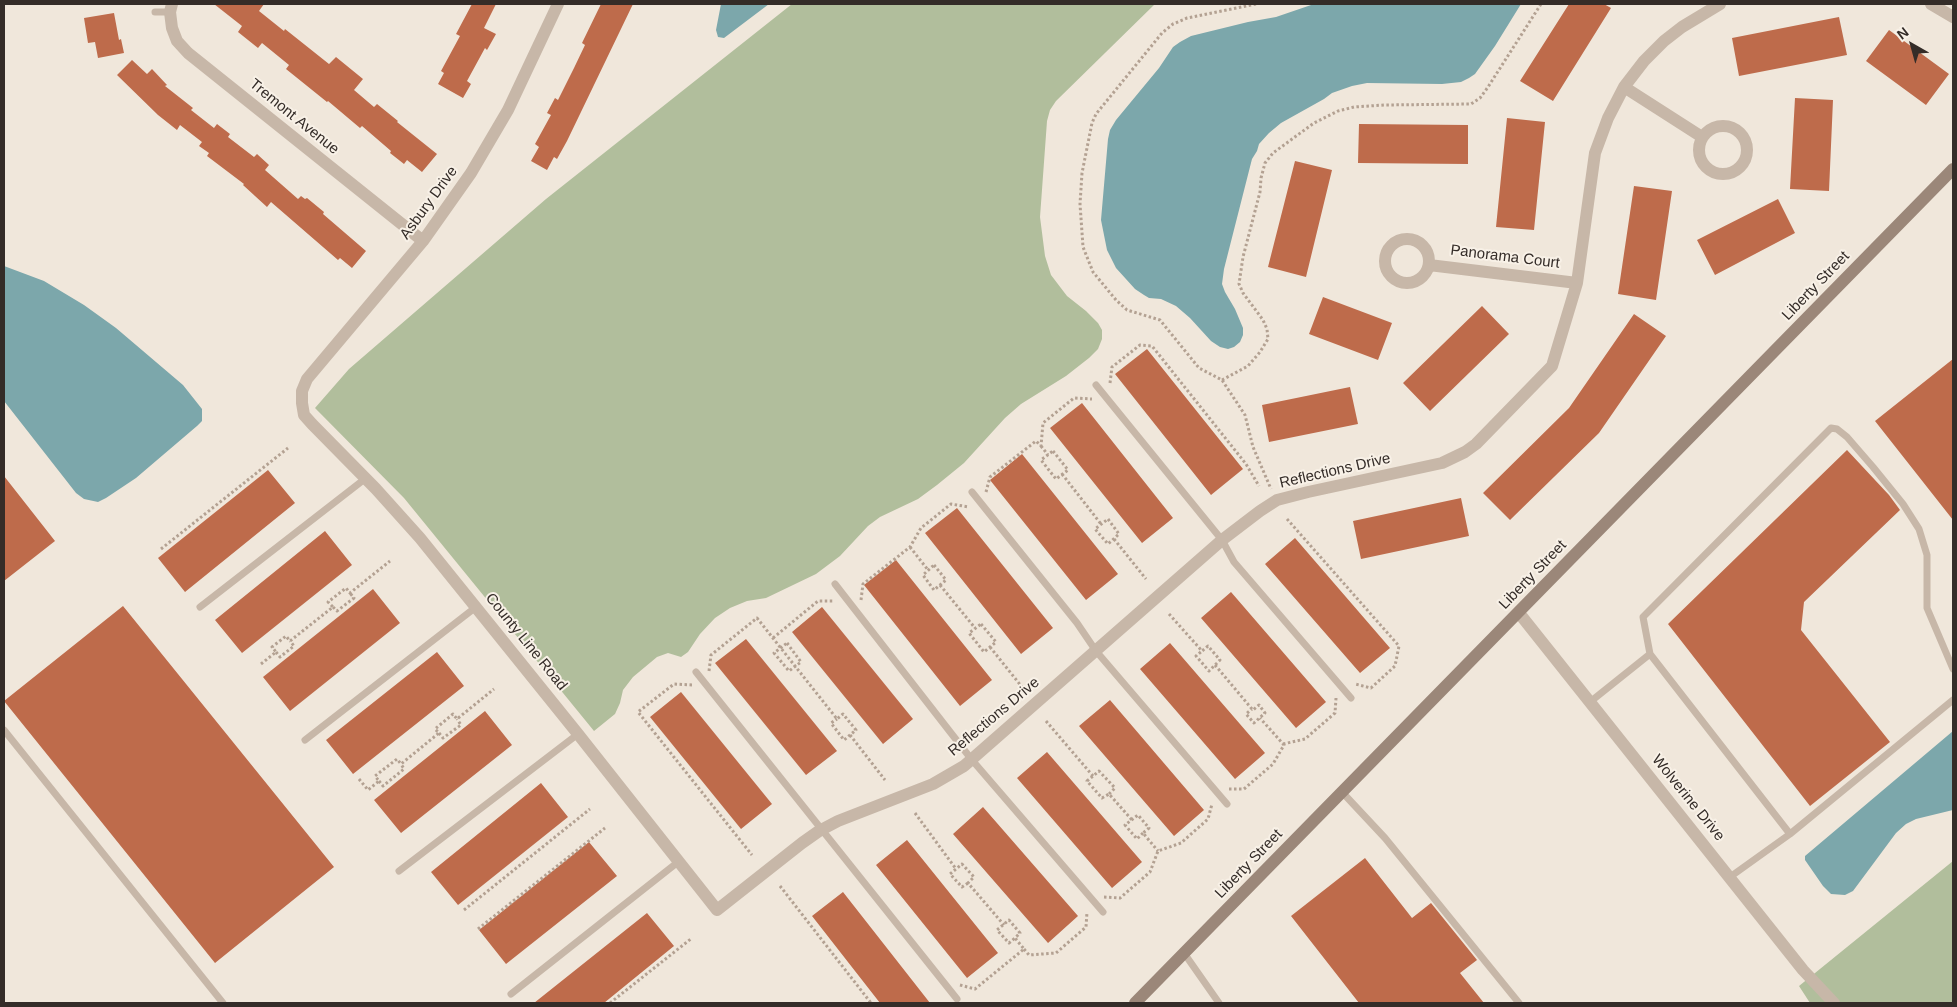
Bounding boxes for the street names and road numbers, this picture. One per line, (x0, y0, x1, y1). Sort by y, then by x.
street label: Tremont Avenue (246, 75, 342, 159)
street label: Asbury Drive (396, 163, 462, 243)
street label: Panorama Court (1449, 241, 1561, 273)
street label: Liberty Street (1779, 248, 1853, 324)
street label: Reflections Drive (1278, 449, 1392, 493)
street label: Liberty Street (1496, 537, 1570, 613)
street label: County Line Road (481, 590, 571, 694)
street label: Reflections Drive (945, 674, 1043, 760)
street label: Wolverine Drive (1648, 751, 1728, 845)
street label: Liberty Street (1212, 826, 1286, 902)

